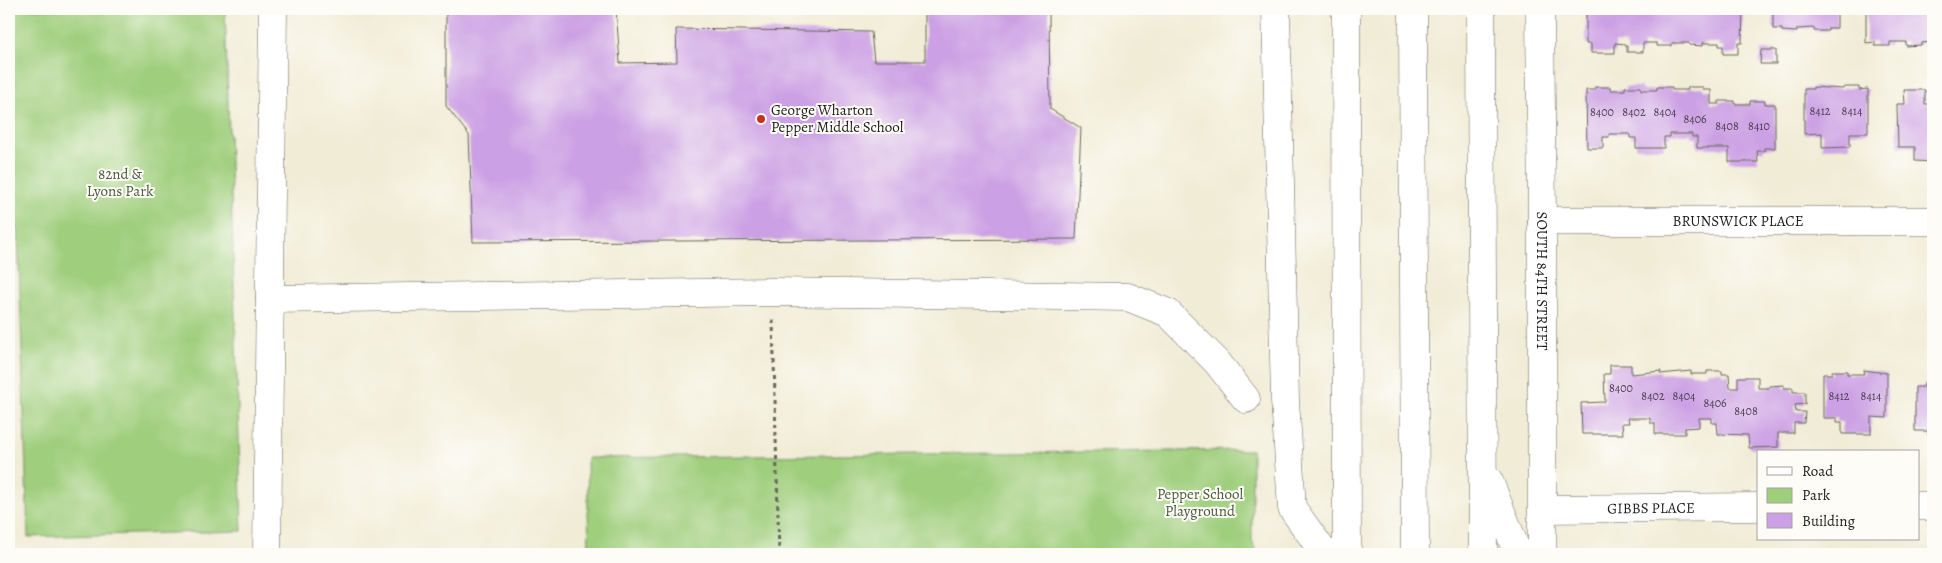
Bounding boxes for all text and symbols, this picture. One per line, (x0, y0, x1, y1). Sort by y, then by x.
place label: George Wharton Pepper Middle School (771, 100, 904, 137)
house number: 8412 (1809, 103, 1831, 119)
house number: 8414 (1842, 103, 1863, 119)
house number: 8400 (1590, 104, 1614, 120)
house number: 8402 (1622, 104, 1646, 120)
house number: 8404 (1653, 104, 1677, 120)
house number: 8406 (1683, 111, 1707, 127)
marker: George Wharton Pepper Middle School (755, 113, 767, 125)
house number: 8408 (1715, 118, 1739, 134)
house number: 8410 (1748, 118, 1770, 134)
park label: 82nd & Lyons Park (87, 164, 154, 201)
street label: SOUTH 84TH STREET (1532, 211, 1552, 351)
street label: BRUNSWICK PLACE (1672, 211, 1804, 231)
house number: 8400 (1609, 380, 1633, 396)
house number: 8402 (1641, 388, 1665, 404)
house number: 8404 (1672, 388, 1696, 404)
house number: 8412 (1828, 388, 1850, 404)
house number: 8414 (1861, 388, 1882, 404)
house number: 8406 (1703, 395, 1727, 411)
house number: 8408 (1734, 403, 1758, 419)
legend (1757, 450, 1920, 540)
text: Road (1802, 461, 1834, 481)
park label: Pepper School Playground (1157, 484, 1243, 521)
text: Park (1802, 485, 1831, 505)
street label: GIBBS PLACE (1607, 498, 1695, 518)
text: Building (1802, 511, 1855, 531)

